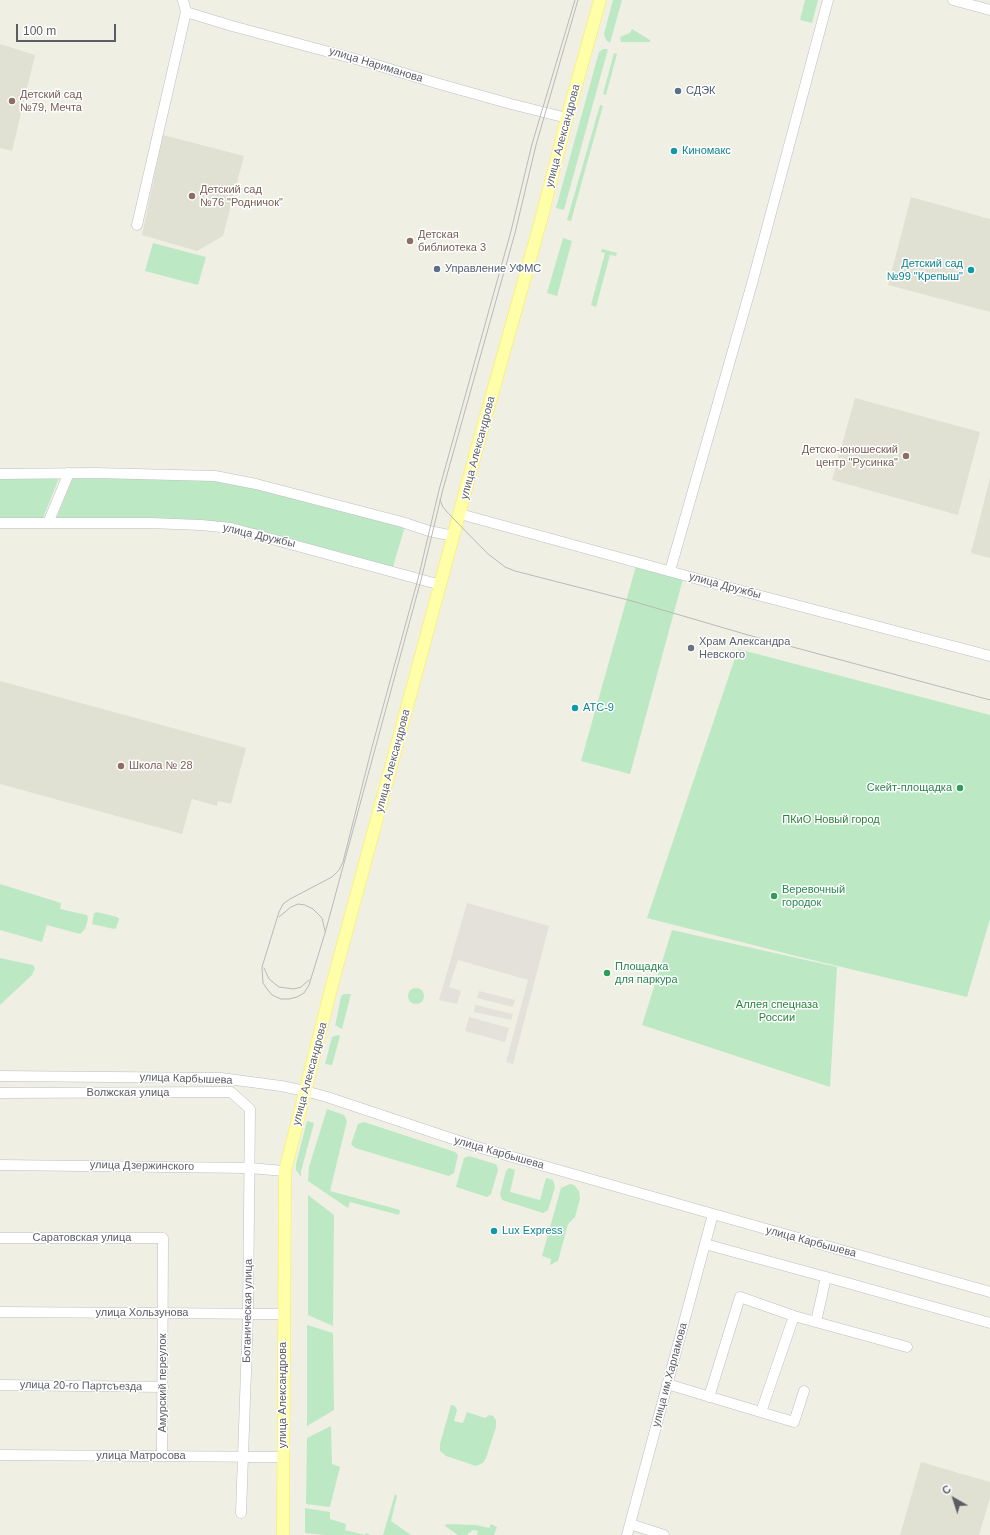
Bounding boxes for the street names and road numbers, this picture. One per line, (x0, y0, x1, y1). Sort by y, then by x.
street label: улица Нариманова (328, 44, 424, 86)
street label: улица Александрова (543, 83, 583, 189)
street label: улица Александрова (458, 395, 498, 501)
street label: улица Дружбы (221, 521, 297, 551)
street label: улица Дружбы (688, 570, 762, 602)
street label: улица Александрова (373, 708, 413, 814)
street label: улица Александрова (290, 1021, 330, 1127)
street label: улица Карбышева (139, 1071, 233, 1087)
street label: Волжская улица (87, 1086, 169, 1100)
street label: улица Карбышева (453, 1134, 545, 1172)
street label: улица Дзержинского (90, 1158, 194, 1174)
street label: улица Карбышева (764, 1224, 858, 1260)
street label: Саратовская улица (33, 1231, 131, 1245)
street label: Ботаническая улица (240, 1259, 256, 1363)
street label: улица Хользунова (96, 1306, 188, 1320)
street label: улица им.Харламова (650, 1321, 690, 1429)
street label: Амурский переулок (156, 1333, 170, 1433)
street label: улица Александрова (276, 1342, 290, 1448)
street label: улица 20-го Партсъезда (20, 1378, 142, 1394)
street label: улица Матросова (96, 1449, 186, 1463)

